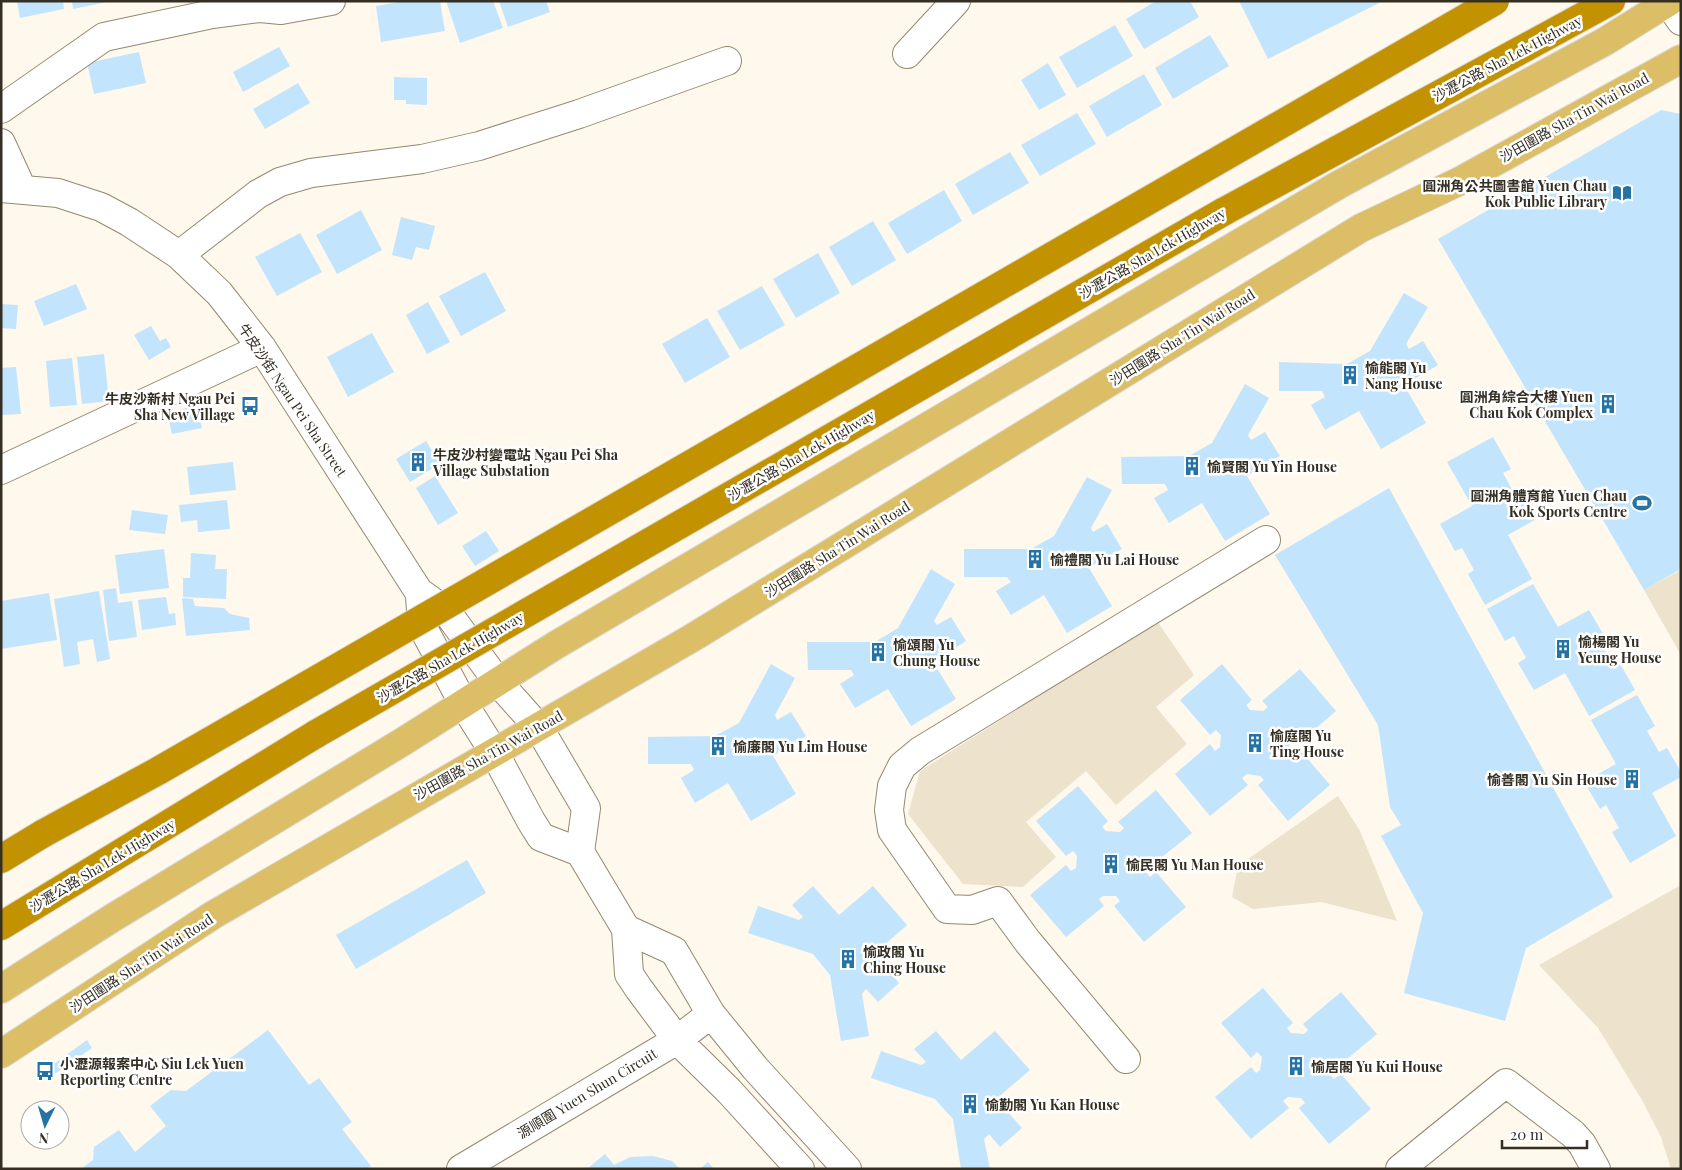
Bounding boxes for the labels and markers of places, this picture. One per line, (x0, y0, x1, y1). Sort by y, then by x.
place label: 圓洲角公共圖書館 Yuen Chau Kok Public Library (1422, 176, 1608, 211)
library icon: 圓洲角公共圖書館 Yuen Chau Kok Public Library (1611, 182, 1633, 204)
place label: 愉能閣 Yu Nang House (1365, 358, 1442, 393)
building icon: 愉能閣 Yu Nang House (1339, 364, 1361, 386)
place label: 圓洲角綜合大樓 Yuen Chau Kok Complex (1460, 387, 1593, 422)
place label: 牛皮沙新村 Ngau Pei Sha New Village (105, 389, 236, 424)
building icon: 圓洲角綜合大樓 Yuen Chau Kok Complex (1597, 393, 1619, 415)
bus stop icon: 牛皮沙新村 Ngau Pei Sha New Village (239, 395, 261, 417)
place label: 牛皮沙村變電站 Ngau Pei Sha Village Substation (432, 445, 619, 480)
building icon: 牛皮沙村變電站 Ngau Pei Sha Village Substation (407, 451, 429, 473)
building icon: 愉賢閣 Yu Yin House (1181, 455, 1203, 477)
place label: 愉賢閣 Yu Yin House (1207, 457, 1337, 476)
place label: 圓洲角體育館 Yuen Chau Kok Sports Centre (1470, 486, 1628, 521)
sports icon: 圓洲角體育館 Yuen Chau Kok Sports Centre (1631, 492, 1653, 514)
building icon: 愉禮閣 Yu Lai House (1024, 548, 1046, 570)
place label: 愉禮閣 Yu Lai House (1050, 550, 1179, 569)
place label: 愉楊閣 Yu Yeung House (1577, 632, 1661, 667)
place label: 愉頌閣 Yu Chung House (893, 635, 980, 670)
building icon: 愉楊閣 Yu Yeung House (1552, 638, 1574, 660)
building icon: 愉頌閣 Yu Chung House (867, 641, 889, 663)
place label: 愉庭閣 Yu Ting House (1270, 726, 1344, 761)
building icon: 愉庭閣 Yu Ting House (1244, 732, 1266, 754)
building icon: 愉廉閣 Yu Lim House (707, 735, 729, 757)
place label: 愉廉閣 Yu Lim House (733, 737, 868, 756)
building icon: 愉善閣 Yu Sin House (1621, 768, 1643, 790)
place label: 愉善閣 Yu Sin House (1487, 770, 1617, 789)
building icon: 愉民閣 Yu Man House (1100, 853, 1122, 875)
place label: 愉民閣 Yu Man House (1126, 855, 1264, 874)
place label: 愉政閣 Yu Ching House (863, 942, 946, 977)
building icon: 愉政閣 Yu Ching House (837, 948, 859, 970)
place label: 小瀝源報案中心 Siu Lek Yuen Reporting Centre (60, 1054, 244, 1089)
building icon: 愉居閣 Yu Kui House (1285, 1055, 1307, 1077)
place label: 愉居閣 Yu Kui House (1311, 1057, 1443, 1076)
bus stop icon: 小瀝源報案中心 Siu Lek Yuen Reporting Centre (34, 1060, 56, 1082)
building icon: 愉勤閣 Yu Kan House (959, 1093, 981, 1115)
place label: 愉勤閣 Yu Kan House (985, 1095, 1120, 1114)

